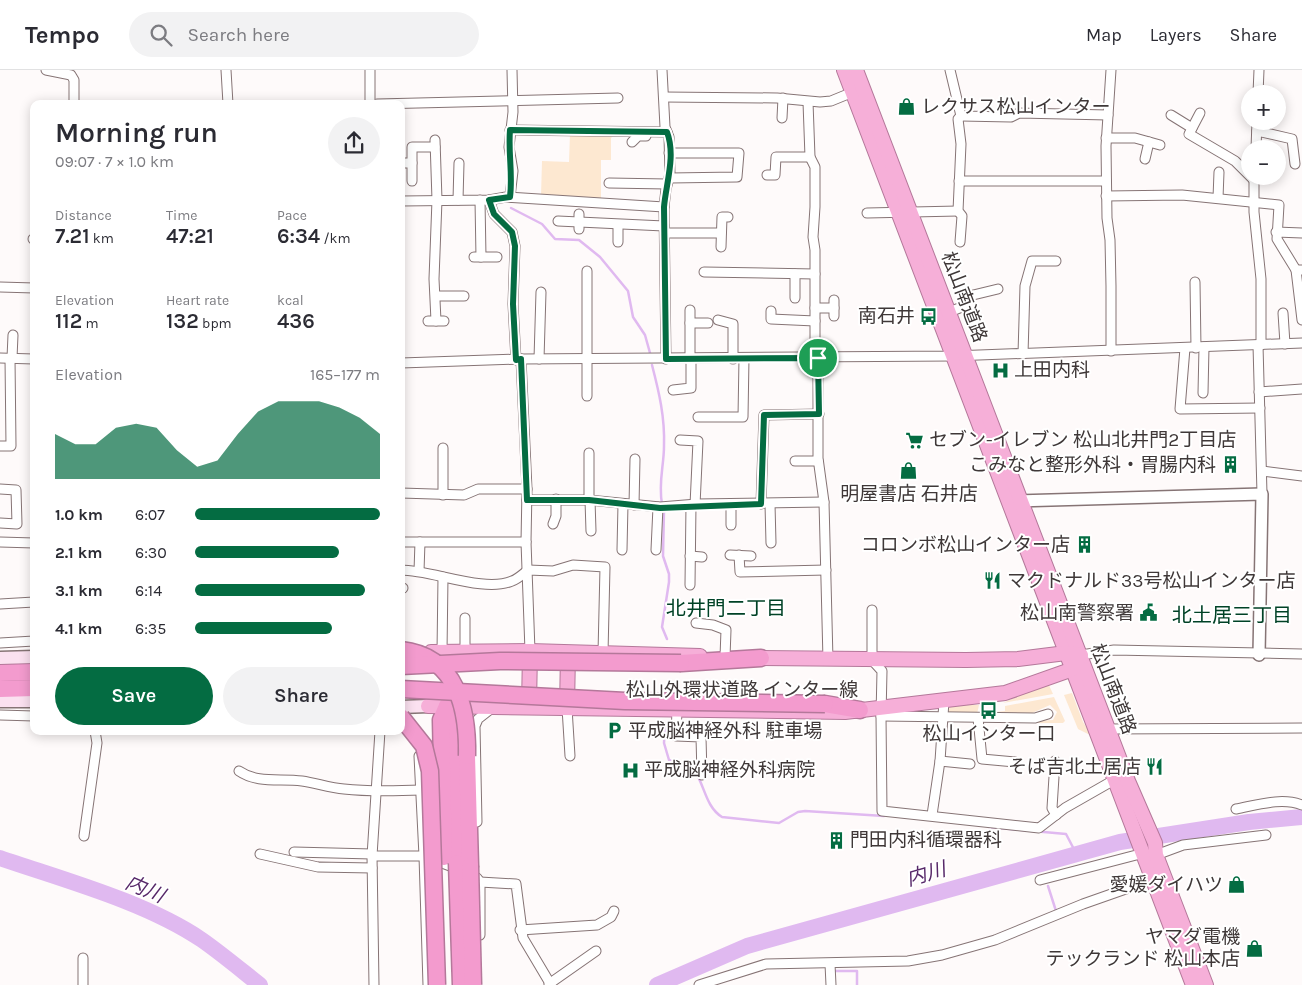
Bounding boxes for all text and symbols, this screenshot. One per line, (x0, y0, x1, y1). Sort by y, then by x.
search box (129, 12, 479, 57)
text: Tempo (25, 21, 99, 49)
icon: search (147, 21, 175, 49)
text: Search here (187, 24, 290, 46)
text: Map (1086, 24, 1122, 46)
text: Layers (1150, 24, 1202, 46)
text: Share (1230, 24, 1277, 46)
map controls (1241, 85, 1286, 185)
button: + (1241, 85, 1286, 130)
place label: レクサス松山インター (921, 96, 1111, 118)
shop icon: レクサス松山インター (897, 97, 917, 117)
text: Morning run (55, 116, 218, 149)
button: share (328, 117, 380, 169)
button: − (1241, 140, 1286, 185)
text: 09:07 · 7 × 1.0 km (55, 152, 174, 171)
text: Distance (55, 207, 112, 224)
text: Time (166, 207, 197, 224)
text: Pace (277, 207, 307, 224)
text: 7.21 (55, 224, 90, 248)
text: 47:21 (166, 224, 214, 248)
text: 6:34 (277, 224, 320, 248)
text: km (90, 230, 114, 247)
text: /km (320, 230, 351, 247)
street label: 松山南道路 (937, 249, 991, 345)
text: Elevation (55, 292, 114, 309)
text: Heart rate (166, 292, 229, 309)
text: kcal (277, 292, 304, 309)
place label: 南石井 (858, 305, 915, 327)
bus stop icon: 南石井 (919, 306, 939, 326)
text: 112 (55, 309, 82, 333)
text: 132 (166, 309, 199, 333)
text: 436 (277, 309, 315, 333)
text: m (82, 315, 99, 332)
text: bpm (199, 315, 232, 332)
pin (797, 337, 839, 379)
icon: arrive (804, 344, 832, 372)
place label: 上田内科 (1014, 359, 1090, 381)
hospital icon: 上田内科 (990, 360, 1010, 380)
text: Elevation (55, 365, 123, 384)
text: 165–177 m (310, 365, 380, 384)
place label: セブン-イレブン 松山北井門2丁目店 (929, 429, 1236, 451)
supermarket icon: セブン-イレブン 松山北井門2丁目店 (905, 430, 925, 450)
place label: こみなと整形外科・胃腸内科 (969, 454, 1216, 476)
building icon: こみなと整形外科・胃腸内科 (1220, 455, 1240, 475)
shop icon: 明屋書店 石井店 (899, 461, 919, 481)
place label: 明屋書店 石井店 (840, 483, 978, 505)
text: 1.0 km (55, 505, 103, 524)
text: 6:07 (135, 505, 165, 524)
place label: コロンボ松山インター店 (861, 534, 1070, 556)
building icon: コロンボ松山インター店 (1074, 535, 1094, 555)
text: 2.1 km (55, 543, 103, 562)
text: 6:30 (135, 543, 167, 562)
place label: マクドナルド33号松山インター店 (1007, 570, 1295, 592)
restaurant icon: マクドナルド33号松山インター店 (983, 571, 1003, 591)
text: 3.1 km (55, 581, 103, 600)
text: 6:14 (135, 581, 162, 600)
district label: 北井門二丁目 (666, 597, 786, 620)
place label: 松山南警察署 (1020, 602, 1134, 624)
public building icon: 松山南警察署 (1138, 603, 1158, 623)
district label: 北土居三丁目 (1172, 604, 1292, 627)
text: 4.1 km (55, 619, 102, 638)
text: 6:35 (135, 619, 166, 638)
street label: 松山南道路 (1086, 641, 1140, 737)
button: Save (55, 667, 213, 725)
button: Share (223, 667, 380, 725)
street label: 松山外環状道路 インター線 (626, 679, 858, 701)
bus stop icon: 松山インター口 (979, 701, 999, 721)
place label: 平成脳神経外科 駐車場 (628, 720, 823, 742)
parking icon: 平成脳神経外科 駐車場 (604, 721, 624, 741)
place label: 松山インター口 (922, 723, 1056, 745)
place label: そば吉北土居店 (1008, 756, 1141, 778)
restaurant icon: そば吉北土居店 (1145, 757, 1165, 777)
place label: 平成脳神経外科病院 (644, 759, 815, 781)
hospital icon: 平成脳神経外科病院 (620, 760, 640, 780)
place label: 門田内科循環器科 (850, 829, 1002, 851)
building icon: 門田内科循環器科 (826, 830, 846, 850)
water label: 内川 (904, 857, 950, 891)
water label: 内川 (122, 871, 170, 908)
place label: 愛媛ダイハツ (1109, 874, 1223, 896)
shop icon: 愛媛ダイハツ (1227, 875, 1247, 895)
place label: ヤマダ電機 テックランド 松山本店 (1045, 926, 1240, 970)
shop icon: ヤマダ電機 テックランド 松山本店 (1244, 938, 1264, 958)

